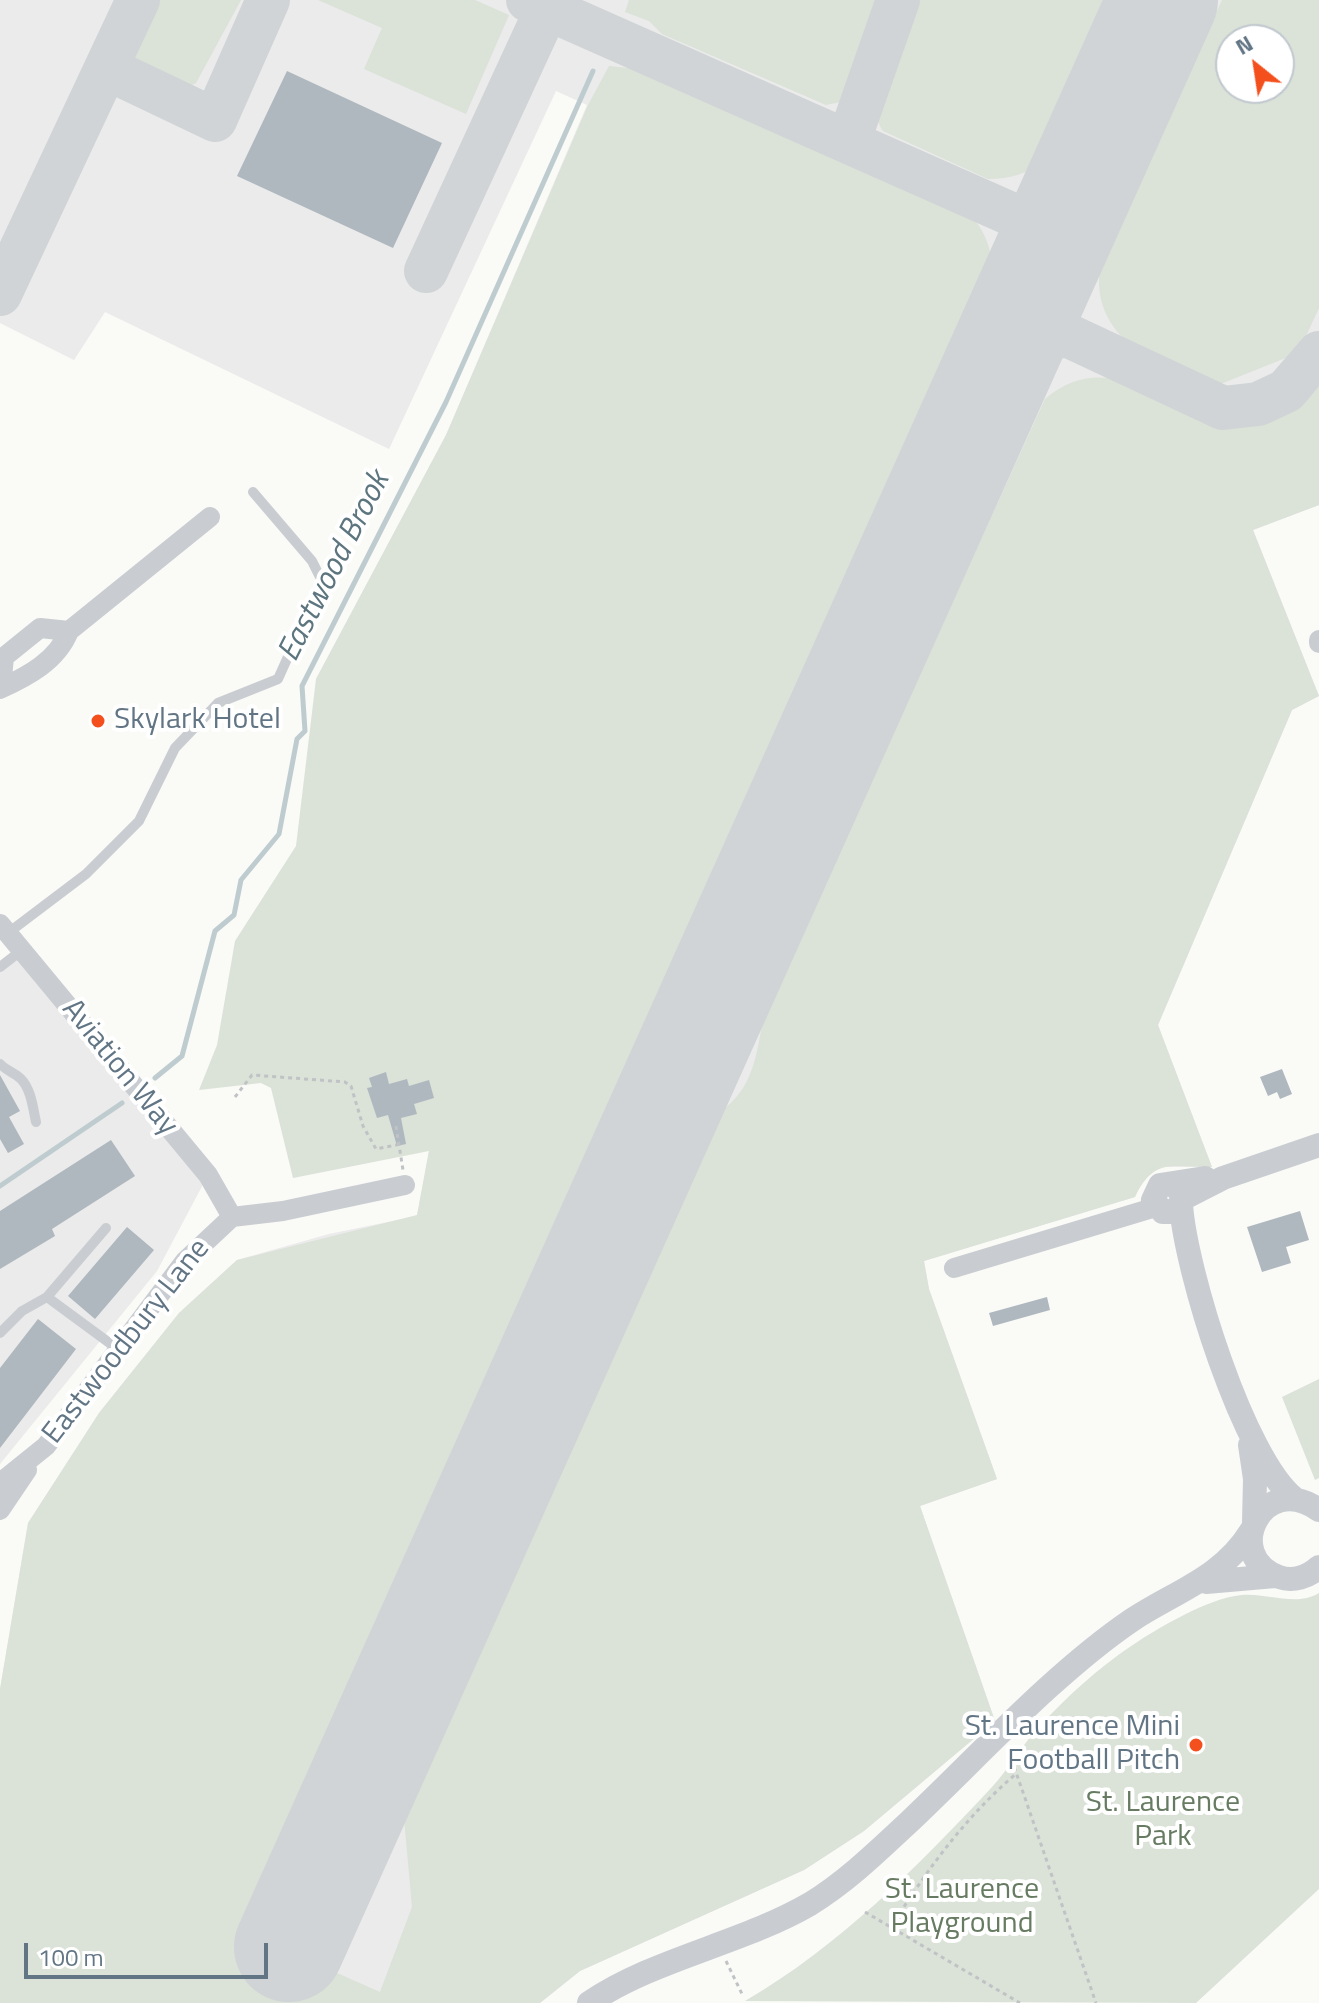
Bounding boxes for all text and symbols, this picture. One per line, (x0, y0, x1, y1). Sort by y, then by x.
north arrow (1215, 24, 1295, 104)
text: N (1229, 26, 1259, 63)
water label: Eastwood Brook (271, 466, 399, 668)
place label: Skylark Hotel (114, 703, 281, 739)
marker: Skylark Hotel (89, 712, 107, 730)
street label: Aviation Way (53, 993, 185, 1143)
street label: Eastwoodbury Lane (36, 1232, 218, 1452)
place label: St. Laurence Mini Football Pitch (965, 1710, 1180, 1780)
marker: St. Laurence Mini Football Pitch (1187, 1736, 1205, 1754)
park label: St. Laurence Park (1086, 1786, 1240, 1856)
park label: St. Laurence Playground (885, 1873, 1039, 1944)
scale bar (28, 1927, 272, 1977)
text: 100 m (38, 1939, 104, 1975)

